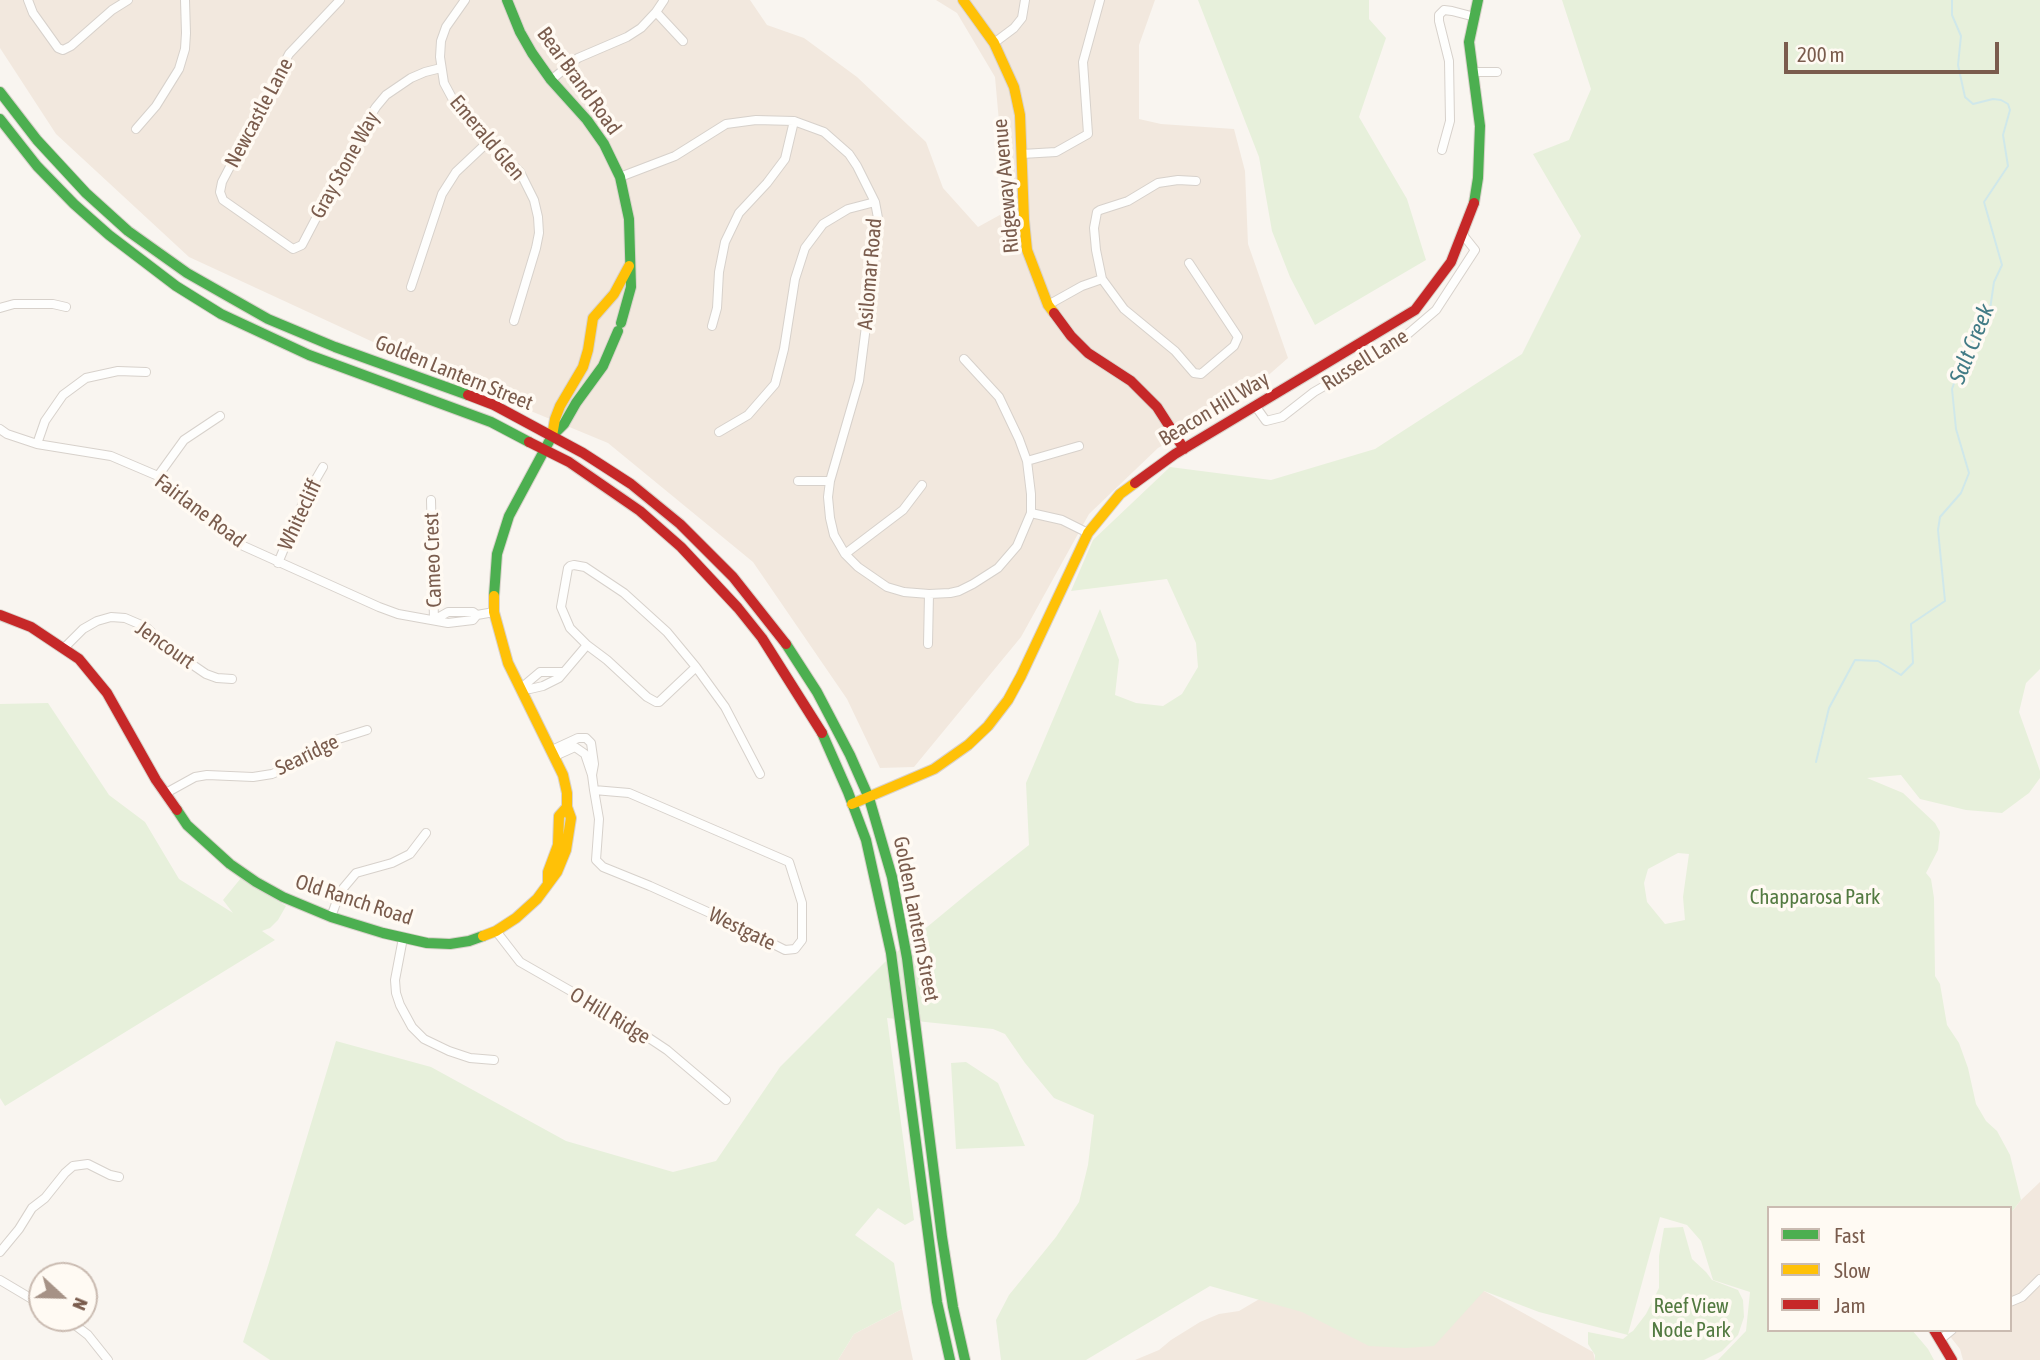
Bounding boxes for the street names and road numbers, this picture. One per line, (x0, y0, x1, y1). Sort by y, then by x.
street label: Bear Brand Road (532, 22, 626, 140)
street label: Newcastle Lane (220, 54, 298, 172)
street label: Emerald Glen (444, 90, 530, 186)
street label: Gray Stone Way (305, 107, 385, 223)
street label: Ridgeway Avenue (988, 118, 1024, 254)
street label: Asilomar Road (853, 217, 887, 331)
street label: Russell Lane (1317, 324, 1413, 396)
street label: Golden Lantern Street (372, 330, 536, 416)
street label: Beacon Hill Way (1154, 366, 1274, 452)
street label: Fairlane Road (150, 469, 250, 553)
street label: Whitecliff (273, 476, 327, 554)
street label: Cameo Crest (419, 512, 447, 608)
street label: Jencourt (131, 616, 199, 674)
street label: Searidge (271, 729, 343, 781)
street label: Golden Lantern Street (888, 834, 944, 1004)
street label: Old Ranch Road (292, 869, 416, 931)
street label: Westgate (704, 902, 780, 956)
street label: O Hill Ridge (565, 982, 655, 1050)

